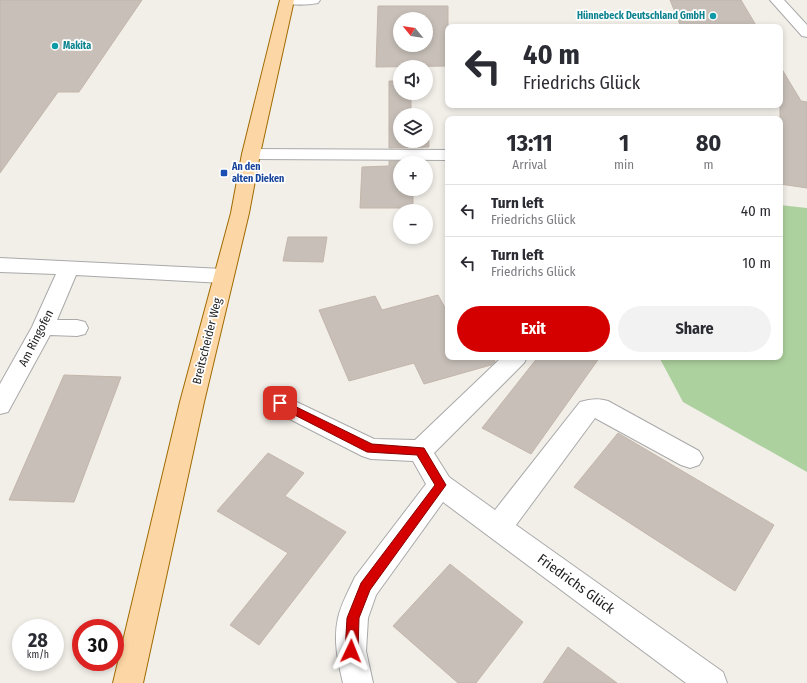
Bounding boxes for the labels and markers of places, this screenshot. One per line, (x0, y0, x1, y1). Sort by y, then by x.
place label: Hünnebeck Deutschland GmbH (577, 10, 705, 22)
marker: Hünnebeck Deutschland GmbH (708, 11, 718, 21)
place label: Makita (63, 40, 91, 52)
marker: Makita (50, 41, 60, 51)
place label: An den alten Dieken (231, 161, 284, 185)
marker: An den alten Dieken (219, 168, 229, 178)
pin (263, 386, 297, 420)

